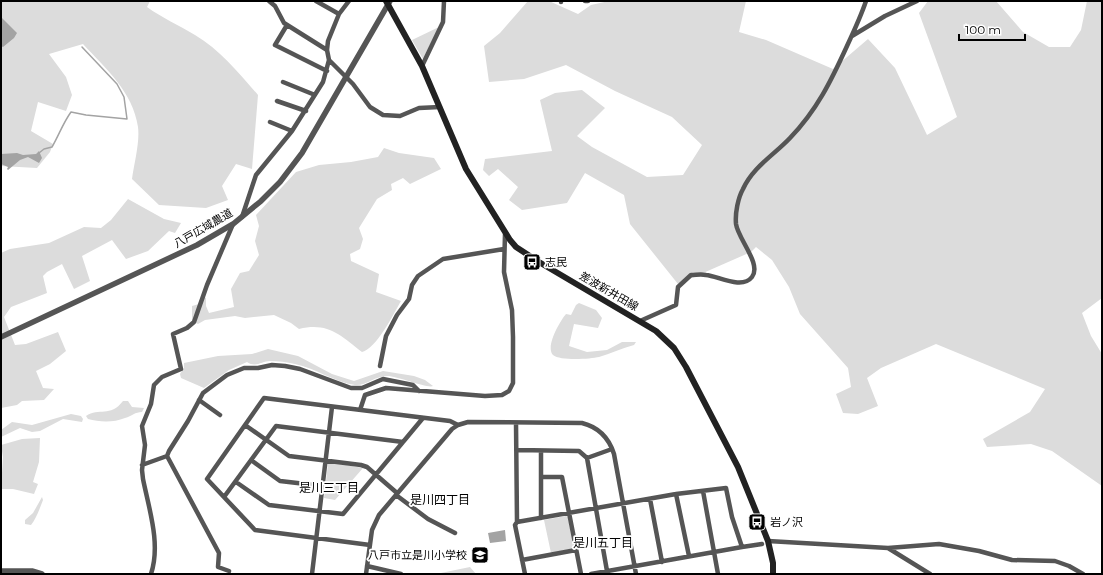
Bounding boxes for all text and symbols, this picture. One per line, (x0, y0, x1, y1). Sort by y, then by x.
scale bar (959, 16, 1025, 42)
text: 100 m (965, 22, 1001, 37)
street label: 八戸広域農道 (171, 205, 235, 251)
bus stop icon: 志民 (522, 252, 542, 272)
place label: 志民 (545, 255, 567, 269)
street label: 差波新井田線 (577, 268, 641, 314)
district label: 是川三丁目 (299, 480, 359, 495)
district label: 是川四丁目 (410, 492, 470, 507)
bus stop icon: 岩ノ沢 (747, 512, 767, 532)
place label: 岩ノ沢 (770, 515, 803, 529)
district label: 是川五丁目 (573, 535, 633, 550)
school or university icon: 八戸市立是川小学校 (470, 545, 490, 565)
place label: 八戸市立是川小学校 (368, 548, 467, 562)

